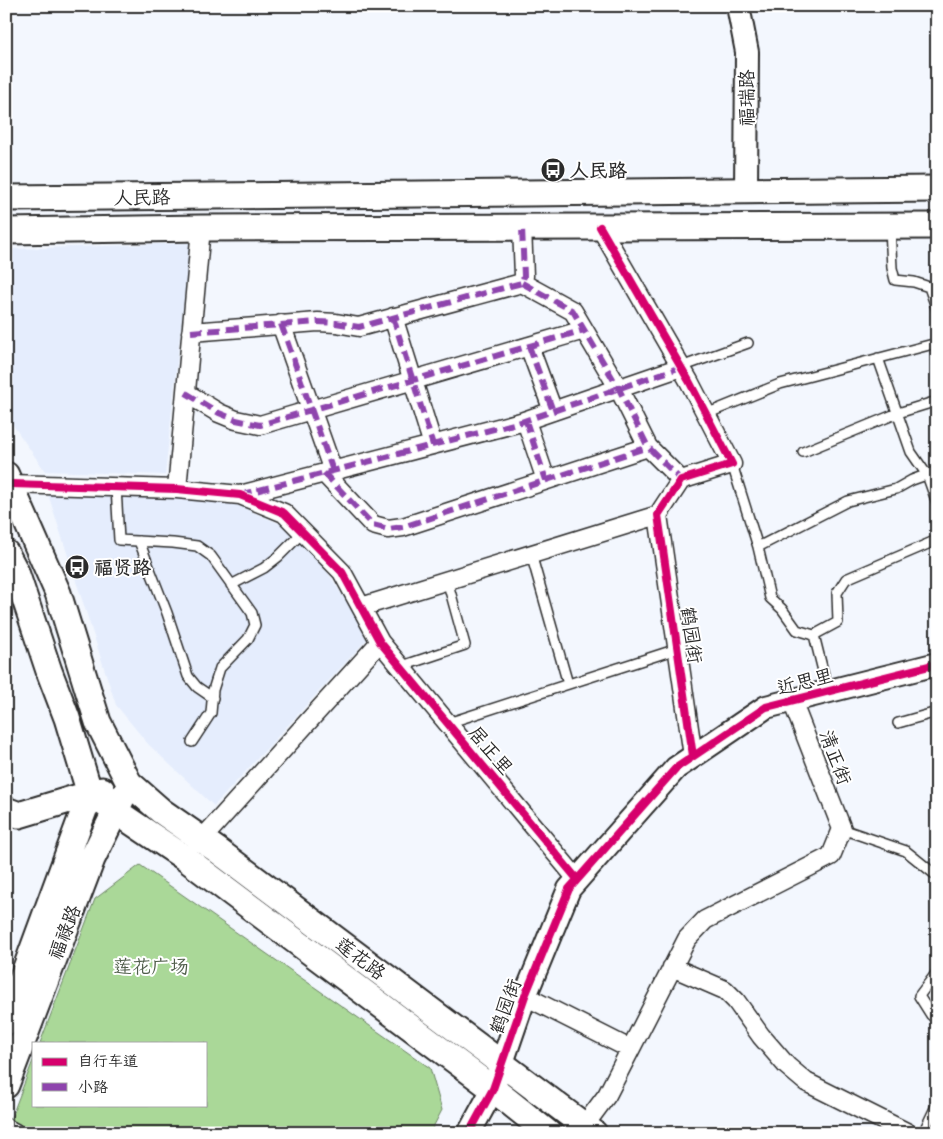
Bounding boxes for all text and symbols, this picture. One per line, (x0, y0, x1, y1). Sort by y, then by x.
street label: 福瑞路 (735, 69, 760, 127)
bus stop icon: 人民路 (540, 157, 566, 183)
place label: 人民路 (570, 159, 627, 184)
street label: 人民路 (113, 186, 171, 211)
bus stop icon: 福贤路 (64, 554, 90, 580)
place label: 福贤路 (94, 556, 151, 581)
street label: 鹤园街 (674, 605, 707, 665)
street label: 近思里 (775, 663, 836, 701)
street label: 居正里 (462, 721, 518, 781)
street label: 清正街 (813, 726, 856, 789)
street label: 福禄路 (44, 901, 87, 964)
street label: 莲花路 (330, 932, 390, 986)
park label: 莲花广场 (113, 955, 189, 980)
street label: 鹤园街 (485, 975, 528, 1038)
legend (32, 1042, 208, 1106)
text: 自行车道 (78, 1052, 138, 1072)
text: 小路 (78, 1078, 108, 1098)

